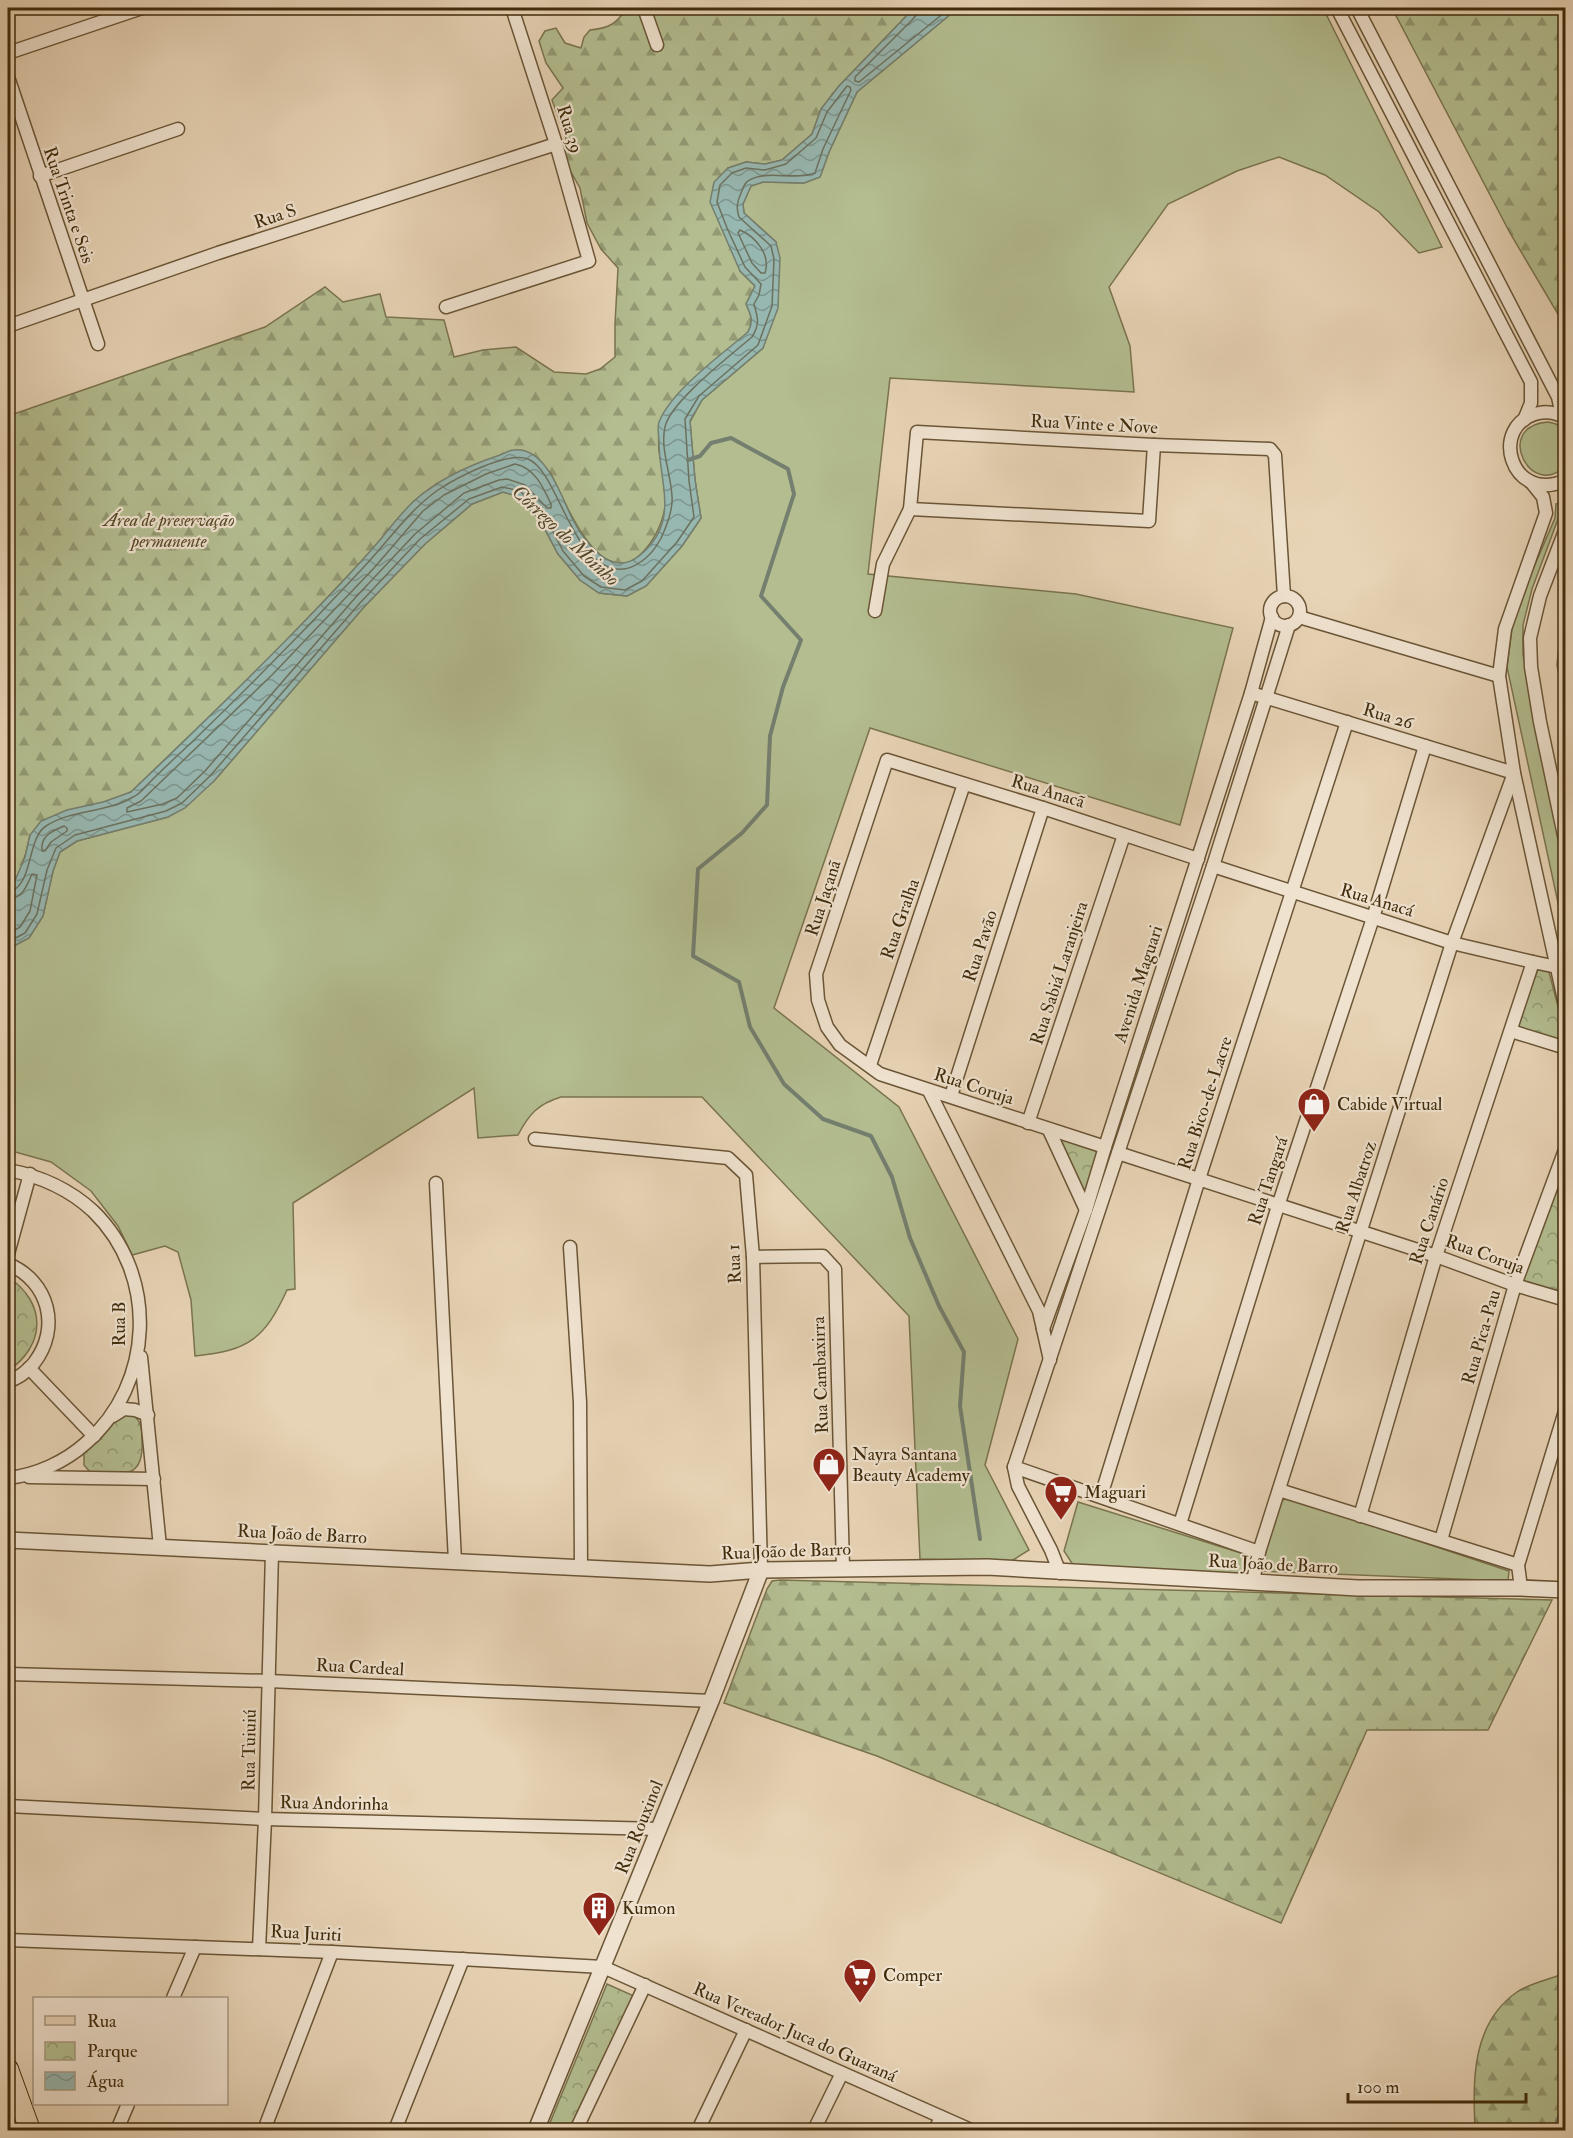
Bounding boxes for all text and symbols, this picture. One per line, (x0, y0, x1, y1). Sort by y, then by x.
street label: Rua 39 (551, 102, 588, 156)
street label: Rua Trinta e Seis (38, 144, 99, 267)
street label: Rua S (251, 199, 299, 234)
street label: Rua Vinte e Nove (1030, 410, 1159, 439)
water label: Córrego do Moinho (507, 479, 625, 591)
park label: Área de preservação permanente (101, 508, 235, 553)
street label: Rua 26 (1360, 698, 1417, 735)
street label: Rua Anacã (1008, 769, 1088, 814)
street label: Rua Jaçanã (800, 857, 847, 939)
street label: Rua Gralha (876, 875, 925, 963)
street label: Rua Anacá (1337, 878, 1417, 923)
street label: Rua Sabiá Laranjeira (1025, 898, 1094, 1048)
street label: Rua Pavão (958, 907, 1003, 985)
street label: Avenida Maguari (1108, 922, 1168, 1047)
street label: Rua Bico-de-Lacre (1173, 1033, 1238, 1173)
street label: Rua Coruja (931, 1063, 1017, 1110)
shop icon: Cabide Virtual (1296, 1086, 1332, 1133)
place label: Cabide Virtual (1337, 1093, 1443, 1116)
street label: Rua Tangará (1243, 1133, 1294, 1228)
street label: Rua Albatroz (1331, 1138, 1382, 1236)
street label: Rua Canário (1405, 1174, 1454, 1268)
street label: Rua Coruja (1442, 1230, 1528, 1280)
street label: Rua 1 (722, 1244, 747, 1284)
street label: Rua Pica-Pau (1457, 1287, 1506, 1387)
street label: Rua B (108, 1302, 131, 1347)
street label: Rua Cambaxirra (807, 1315, 834, 1434)
place label: Nayra Santana Beauty Academy (852, 1443, 971, 1487)
shop icon: Nayra Santana Beauty Academy (811, 1446, 847, 1493)
supermarket icon: Maguari (1043, 1474, 1079, 1521)
place label: Maguari (1084, 1481, 1146, 1504)
street label: Rua João de Barro (236, 1520, 368, 1549)
street label: Rua João de Barro (721, 1538, 852, 1565)
street label: Rua João de Barro (1207, 1550, 1339, 1579)
street label: Rua Cardeal (315, 1654, 405, 1681)
street label: Rua Tuiuiú (237, 1709, 262, 1791)
street label: Rua Rouxinol (610, 1777, 669, 1877)
street label: Rua Andorinha (279, 1791, 389, 1816)
building icon: Kumon (581, 1890, 617, 1937)
place label: Kumon (622, 1897, 675, 1920)
street label: Rua Juriti (270, 1920, 342, 1947)
supermarket icon: Comper (842, 1957, 878, 2004)
place label: Comper (883, 1964, 942, 1987)
street label: Rua Vereador Juca do Guaraná (690, 1977, 901, 2088)
legend (33, 1997, 228, 2105)
text: Rua (87, 2010, 117, 2033)
text: Parque (87, 2040, 138, 2063)
scale bar (1348, 2066, 1526, 2104)
text: Água (86, 2070, 125, 2093)
text: 100 m (1357, 2076, 1400, 2099)

